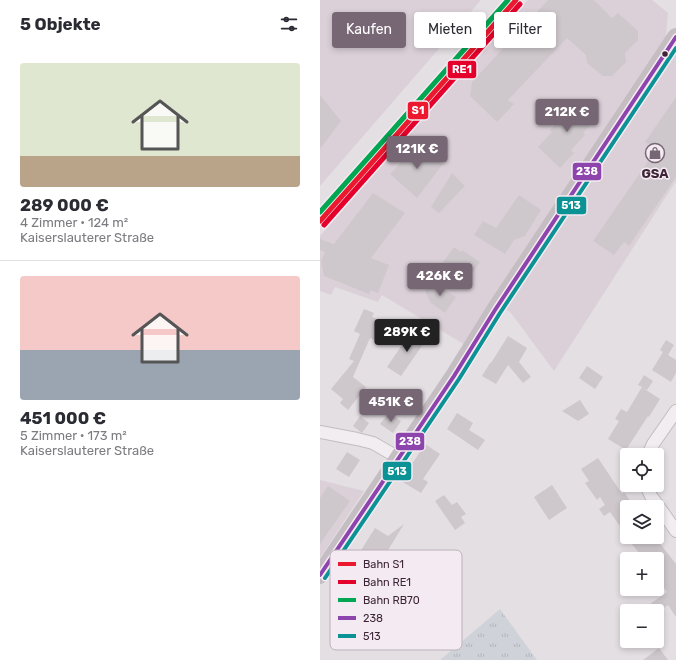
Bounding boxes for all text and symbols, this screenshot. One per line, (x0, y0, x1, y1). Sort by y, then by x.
chip: Kaufen (332, 12, 406, 48)
chip: Mieten (414, 12, 486, 48)
chip: Filter (494, 12, 556, 48)
icon: filters (278, 13, 300, 35)
text: 5 Objekte (20, 14, 101, 34)
unlabelled marker (660, 49, 670, 59)
line badge: RE1 (447, 60, 477, 79)
text: RE1 (452, 63, 472, 76)
icon: home (124, 89, 196, 161)
pin: 212K € (534, 99, 600, 133)
line badge: S1 (407, 101, 429, 120)
text: S1 (412, 104, 424, 117)
text: 212K € (545, 104, 589, 119)
pin: 121K € (384, 136, 450, 170)
text: 121K € (396, 141, 438, 156)
shop icon: GSA (644, 142, 666, 164)
line badge: 238 (572, 162, 602, 181)
text: 238 (576, 165, 598, 178)
place label: GSA (641, 166, 669, 181)
text: 289 000 € (20, 195, 109, 215)
line badge: 513 (556, 196, 587, 215)
text: 513 (561, 199, 581, 212)
text: 4 Zimmer · 124 m² (20, 215, 128, 230)
text: Kaiserslauterer Straße (20, 230, 154, 245)
pin: 426K € (407, 263, 473, 297)
text: 426K € (416, 268, 464, 283)
icon: home (124, 302, 196, 374)
pin: 289K € (374, 319, 440, 353)
text: 289K € (383, 324, 431, 339)
pin: 451K € (358, 389, 424, 423)
text: 451K € (368, 394, 414, 409)
text: 451 000 € (20, 408, 106, 428)
text: 5 Zimmer · 173 m² (20, 428, 127, 443)
line badge: 238 (395, 432, 425, 451)
text: 238 (399, 435, 421, 448)
text: Kaiserslauterer Straße (20, 443, 154, 458)
map controls (620, 448, 664, 648)
button: locate (620, 448, 664, 492)
line badge: 513 (382, 461, 412, 481)
text: 513 (387, 465, 407, 478)
button: layers (620, 500, 664, 544)
legend (330, 550, 462, 650)
button: + (620, 552, 664, 596)
text: Bahn S1 (363, 558, 404, 571)
text: Bahn RE1 (363, 576, 411, 589)
text: Bahn RB70 (363, 594, 420, 607)
button: − (620, 604, 664, 648)
text: 238 (363, 612, 383, 625)
text: 513 (363, 630, 381, 643)

